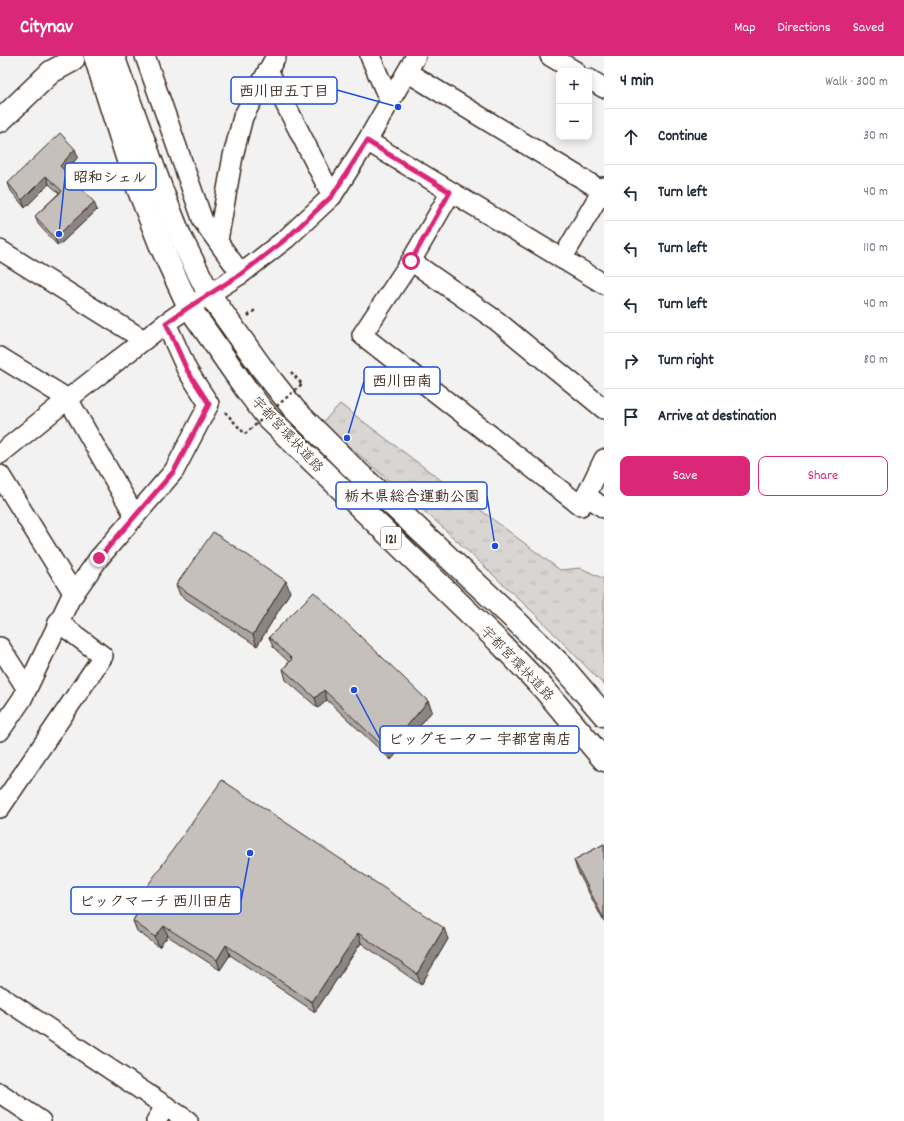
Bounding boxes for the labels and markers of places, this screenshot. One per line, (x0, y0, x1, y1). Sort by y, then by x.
callout: 西川田五丁目 (231, 77, 337, 104)
callout: 昭和シェル (65, 163, 156, 190)
callout: 西川田南 (364, 367, 440, 394)
callout: 栃木県総合運動公園 (336, 482, 487, 509)
callout: ビッグモーター 宇都宮南店 (380, 726, 579, 753)
callout: ビックマーチ 西川田店 (71, 887, 241, 914)

